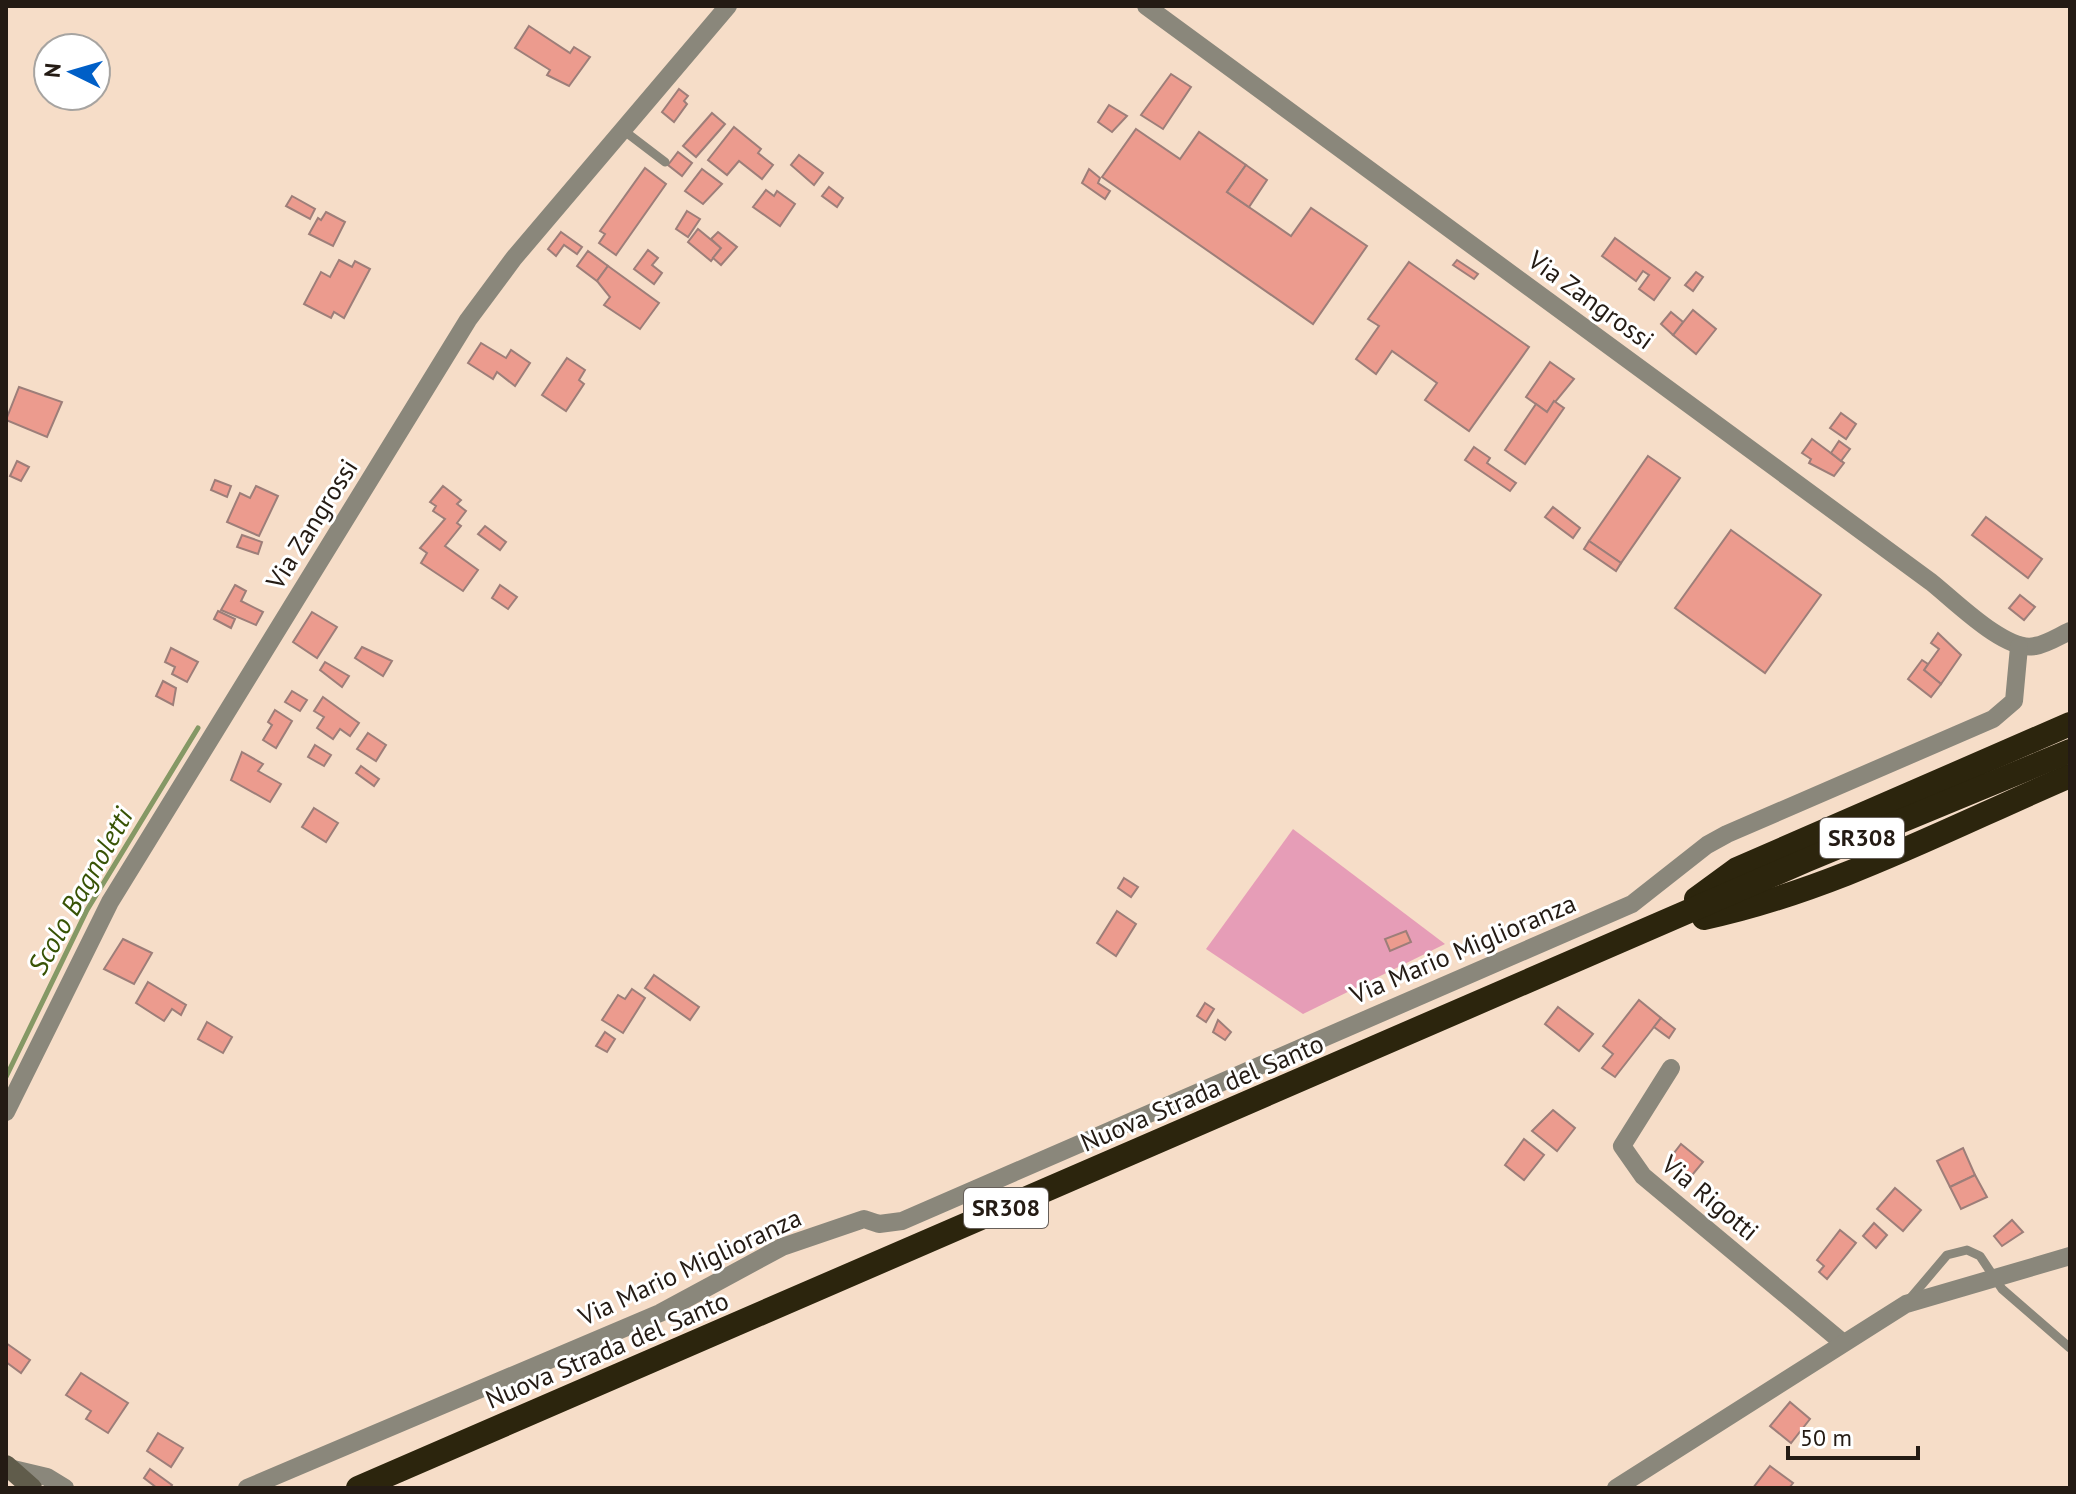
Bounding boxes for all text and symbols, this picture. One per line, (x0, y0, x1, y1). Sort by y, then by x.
north arrow (32, 32, 112, 112)
text: N (37, 62, 67, 79)
street label: Via Zangrossi (1521, 242, 1661, 356)
street label: Via Zangrossi (258, 453, 365, 596)
water label: Scolo Bagnoletti (18, 800, 141, 981)
road number: SR308 (1820, 818, 1904, 858)
street label: Via Mario Miglioranza (1344, 886, 1581, 1011)
street label: Nuova Strada del Santo (1075, 1026, 1328, 1159)
street label: Via Rigotti (1654, 1147, 1766, 1248)
road number: SR308 (964, 1188, 1048, 1228)
street label: Via Mario Miglioranza (572, 1200, 807, 1333)
street label: Nuova Strada del Santo (480, 1283, 733, 1416)
scale bar (1788, 1410, 1918, 1460)
text: 50 m (1800, 1422, 1852, 1453)

